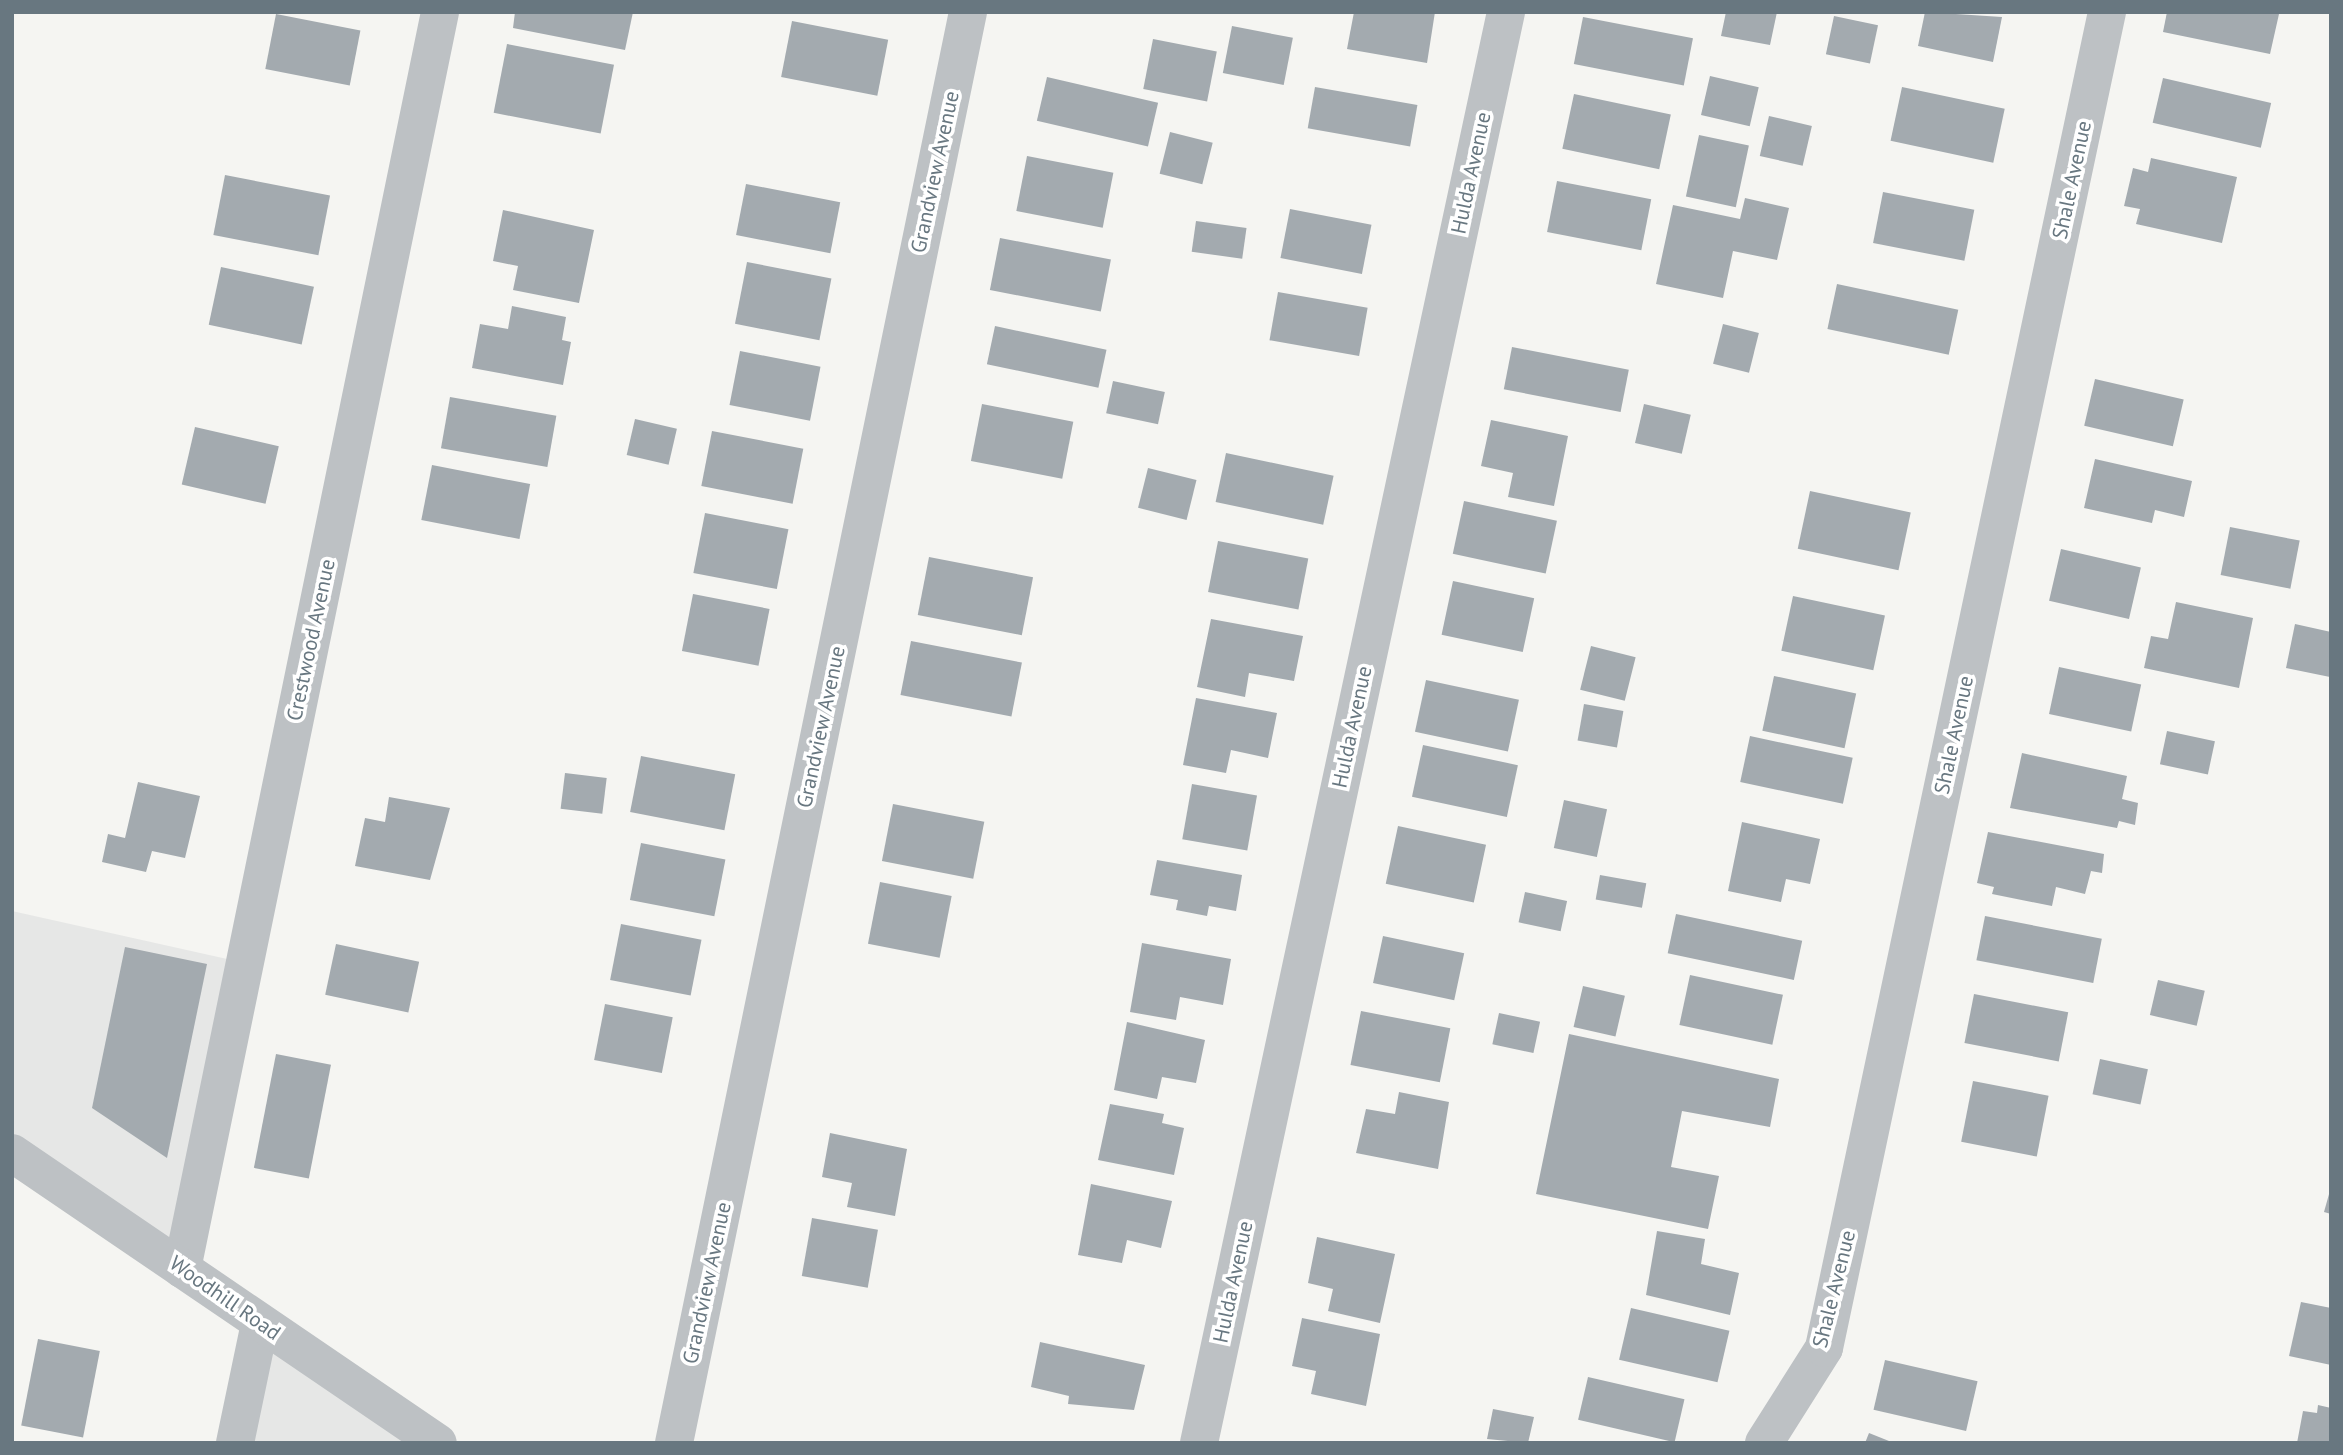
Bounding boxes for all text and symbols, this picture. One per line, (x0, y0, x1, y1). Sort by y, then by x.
street label: Grandview Avenue (905, 88, 965, 256)
street label: Hulda Avenue (1446, 110, 1496, 236)
street label: Shale Avenue (2047, 118, 2097, 242)
street label: Crestwood Avenue (281, 556, 341, 724)
street label: Grandview Avenue (791, 643, 851, 811)
street label: Hulda Avenue (1327, 664, 1377, 790)
street label: Shale Avenue (1929, 673, 1979, 797)
street label: Grandview Avenue (677, 1199, 737, 1367)
street label: Hulda Avenue (1208, 1219, 1258, 1345)
street label: Shale Avenue (1807, 1227, 1861, 1351)
street label: Woodhill Road (165, 1250, 285, 1346)

